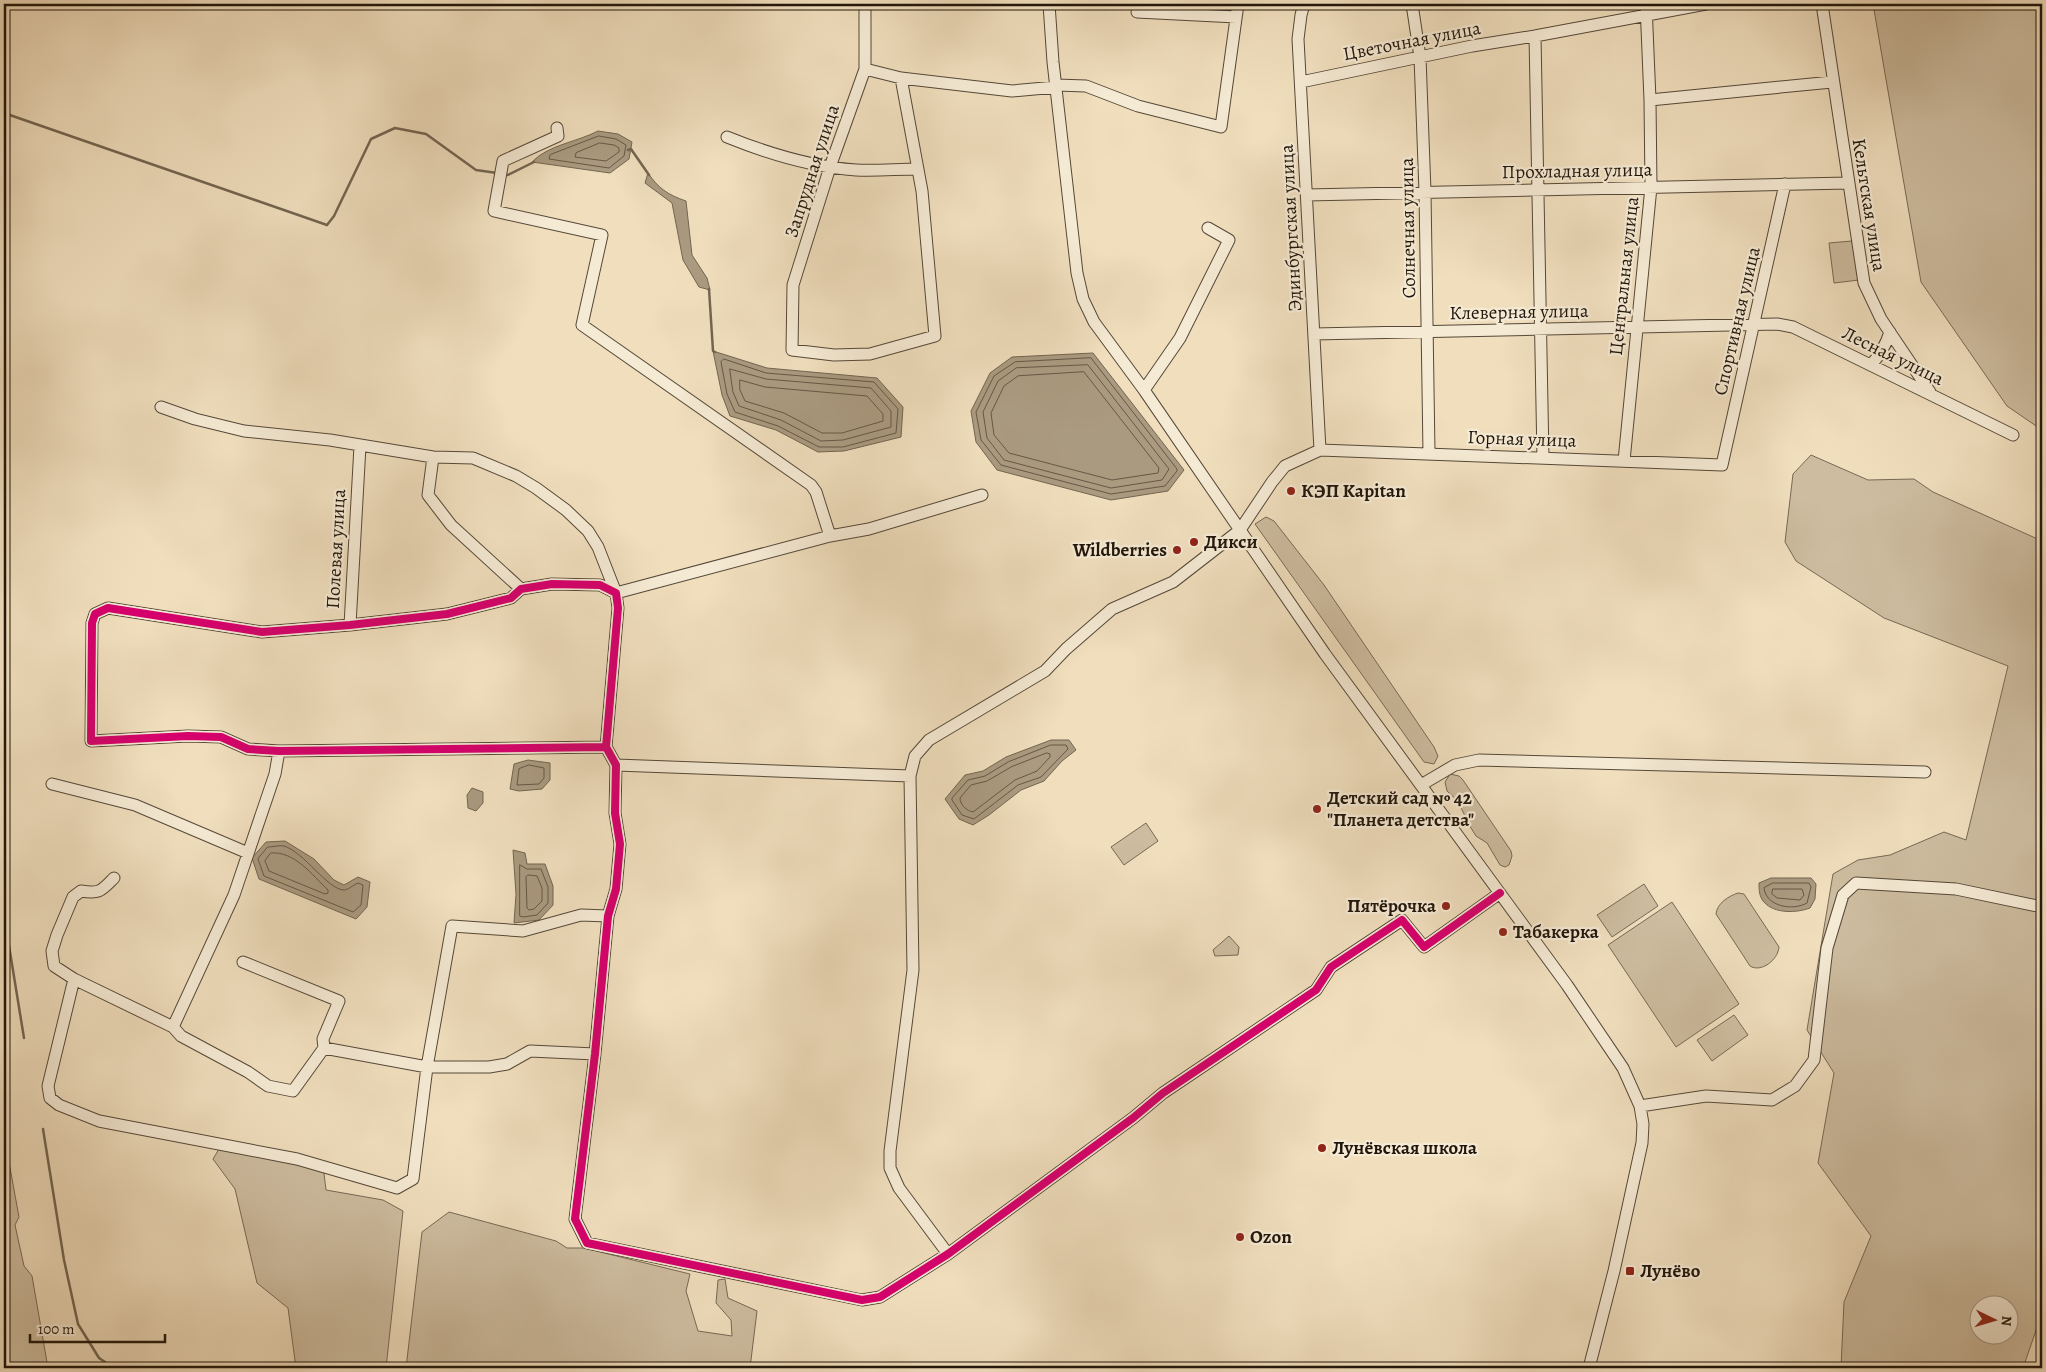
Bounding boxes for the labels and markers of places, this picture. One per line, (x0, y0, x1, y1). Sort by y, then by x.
place label: КЭП Kapitan (1301, 478, 1406, 504)
marker: КЭП Kapitan (1285, 485, 1297, 497)
place label: Дикси (1204, 529, 1258, 555)
marker: Дикси (1188, 536, 1200, 548)
place label: Wildberries (1072, 537, 1167, 563)
marker: Wildberries (1171, 544, 1183, 556)
place label: Детский сад № 42 "Планета детства" (1327, 785, 1474, 833)
marker: Детский сад № 42 "Планета детства" (1311, 803, 1323, 815)
place label: Пятёрочка (1347, 893, 1437, 919)
marker: Пятёрочка (1440, 900, 1452, 912)
place label: Табакерка (1513, 919, 1600, 945)
marker: Табакерка (1497, 926, 1509, 938)
place label: Лунёвская школа (1332, 1135, 1478, 1161)
marker: Лунёвская школа (1316, 1142, 1328, 1154)
place label: Ozon (1250, 1224, 1292, 1250)
marker: Ozon (1234, 1231, 1246, 1243)
place label: Лунёво (1640, 1258, 1701, 1284)
marker: Лунёво (1624, 1265, 1636, 1277)

